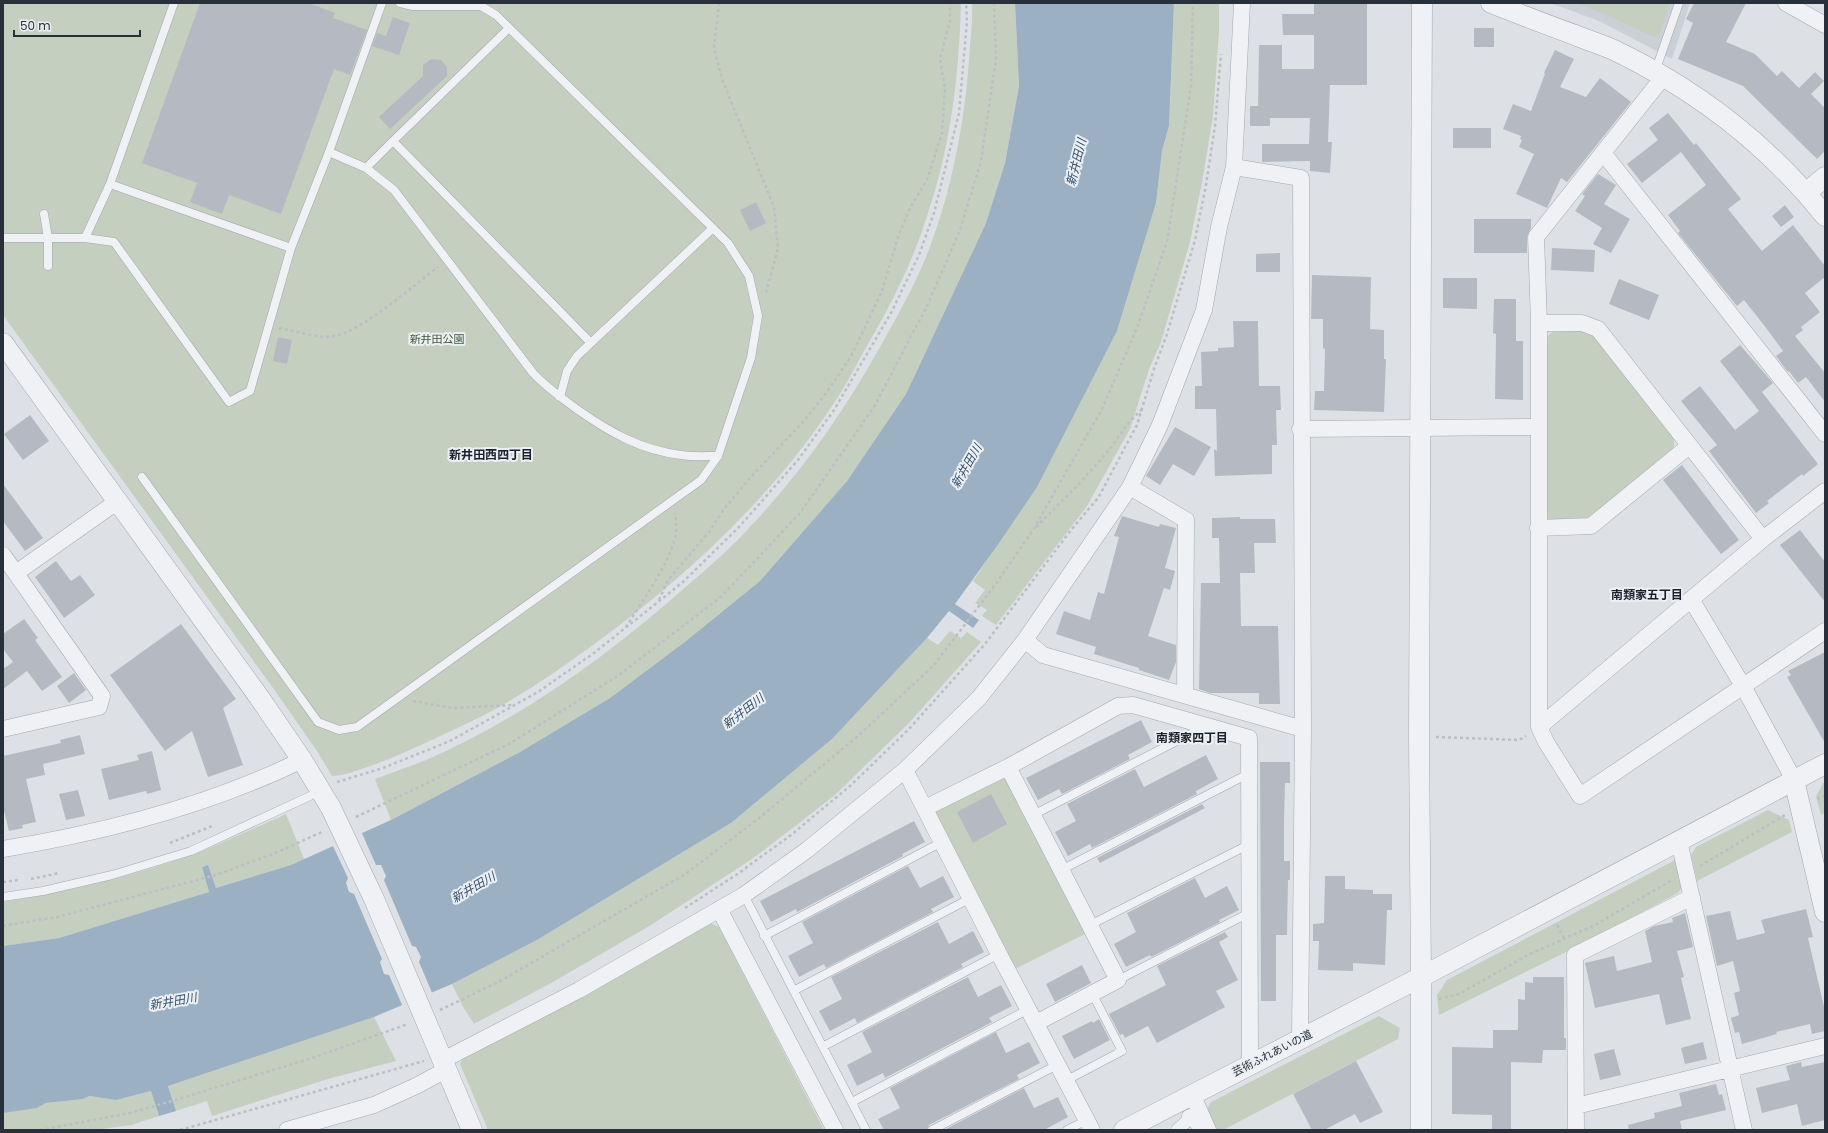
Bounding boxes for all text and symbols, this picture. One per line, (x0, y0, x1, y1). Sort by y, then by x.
scale bar (14, 12, 140, 38)
text: 50 m (20, 17, 51, 34)
water label: 新井田川 (1062, 135, 1091, 187)
park label: 新井田公園 (410, 331, 465, 347)
water label: 新井田川 (947, 439, 986, 491)
district label: 新井田西四丁目 (449, 446, 533, 463)
district label: 南類家五丁目 (1611, 586, 1683, 603)
water label: 新井田川 (719, 688, 769, 732)
district label: 南類家四丁目 (1156, 729, 1228, 746)
water label: 新井田川 (448, 867, 500, 906)
water label: 新井田川 (148, 988, 200, 1014)
street label: 芸術ふれあいの道 (1229, 1026, 1315, 1080)

